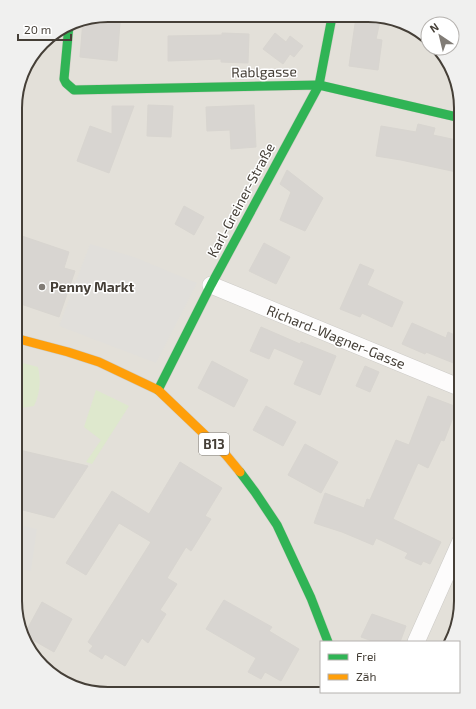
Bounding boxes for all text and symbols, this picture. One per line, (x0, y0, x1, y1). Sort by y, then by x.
scale bar (18, 16, 71, 42)
north arrow (420, 16, 460, 56)
text: N (427, 20, 441, 35)
text: 20 m (24, 22, 51, 36)
street label: Rablgasse (231, 62, 297, 81)
street label: Karl-Greiner-Straße (203, 140, 278, 260)
place label: Penny Markt (50, 278, 135, 295)
marker: Penny Markt (37, 282, 47, 292)
street label: Richard-Wagner-Gasse (264, 301, 408, 372)
road number: B13 (199, 433, 229, 455)
legend (320, 641, 460, 693)
text: Frei (356, 649, 376, 663)
text: Zäh (356, 669, 376, 683)

